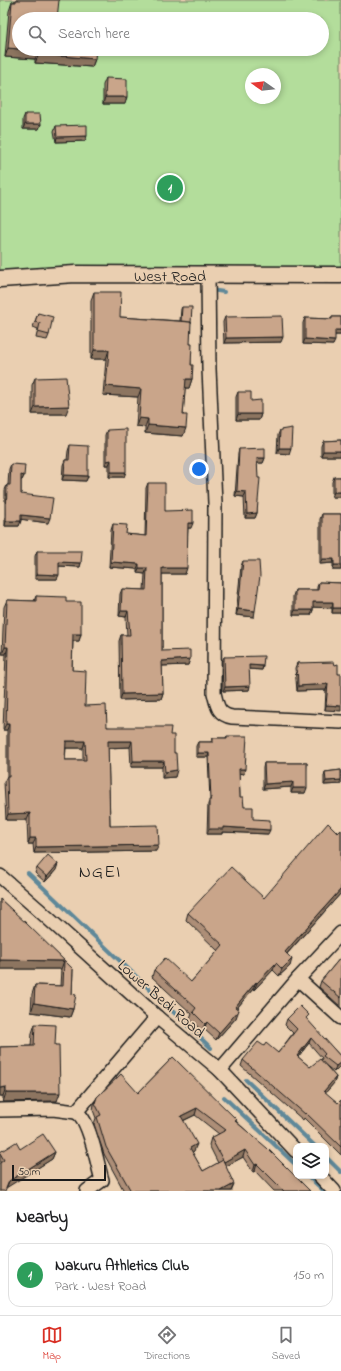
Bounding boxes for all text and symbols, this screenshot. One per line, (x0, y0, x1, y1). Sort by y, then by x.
search box (12, 12, 329, 56)
icon: search (26, 23, 48, 45)
text: Search here (58, 23, 130, 45)
north arrow (245, 68, 281, 104)
pin: 1 (157, 173, 183, 203)
street label: West Road (134, 265, 206, 289)
your location (189, 459, 209, 479)
district label: NGEI (79, 860, 121, 886)
street label: Lower Bedi Road (112, 955, 210, 1044)
map controls (293, 1143, 329, 1179)
button: layers (293, 1143, 329, 1179)
scale bar (12, 1163, 106, 1182)
text: 50 m (18, 1164, 40, 1180)
text: Nearby (16, 1205, 68, 1230)
text: Nakuru Athletics Club (55, 1255, 189, 1277)
text: 1 (28, 1266, 32, 1285)
text: 150 m (293, 1266, 324, 1285)
text: Park · West Road (55, 1277, 146, 1296)
tab: Map (41, 1324, 63, 1364)
tab: Directions (144, 1324, 190, 1364)
tab: Saved (272, 1324, 300, 1364)

